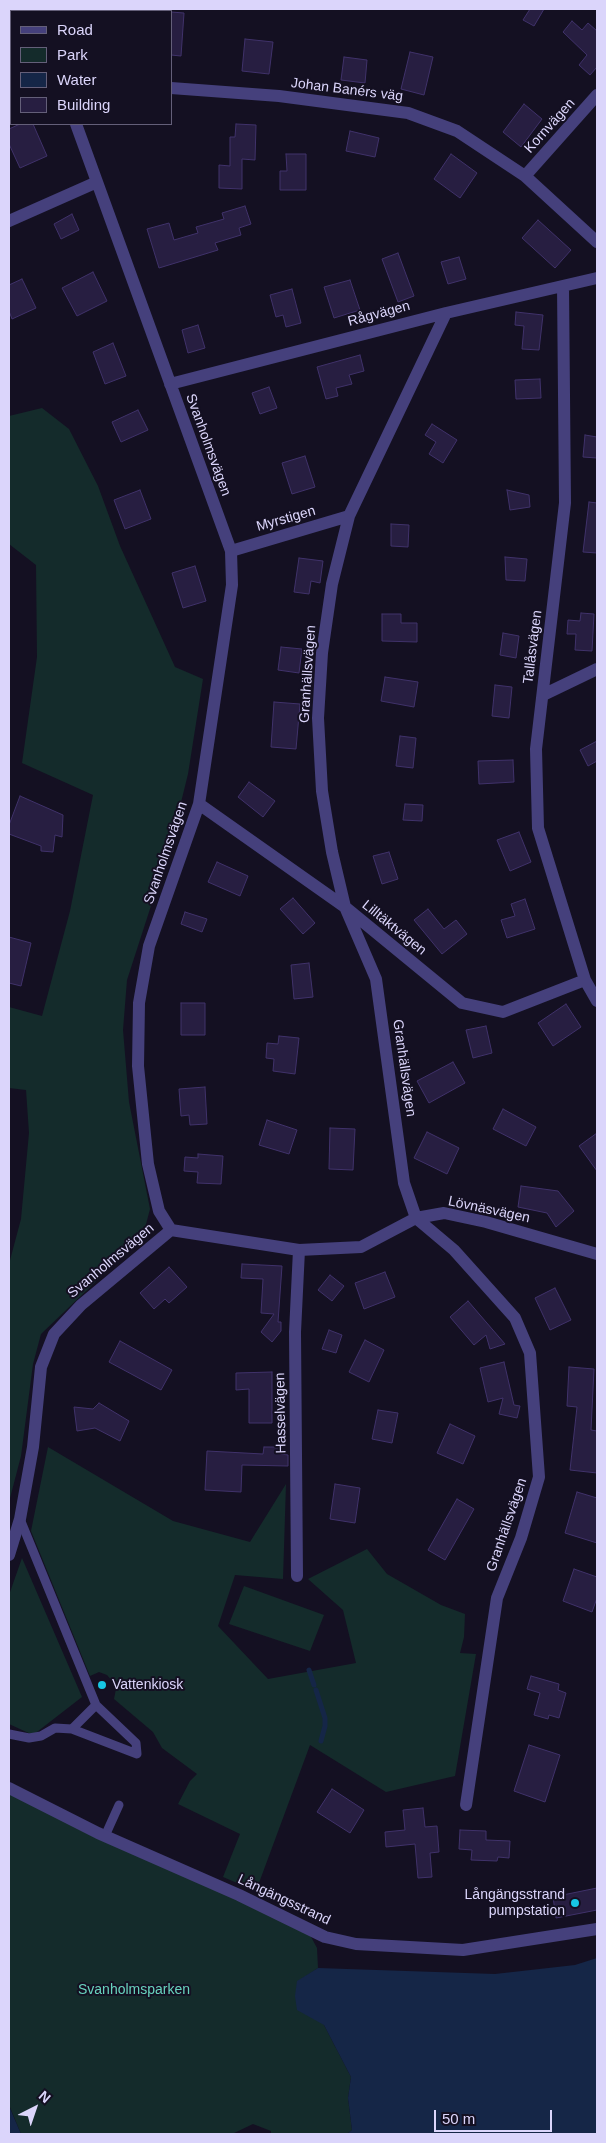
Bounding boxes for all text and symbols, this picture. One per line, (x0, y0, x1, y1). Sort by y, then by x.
legend (10, 10, 172, 125)
text: Road (57, 21, 93, 38)
text: Park (57, 46, 88, 63)
text: Water (57, 71, 96, 88)
street label: Johan Banérs väg (290, 75, 404, 105)
street label: Kornvägen (521, 95, 579, 157)
text: Building (57, 96, 110, 113)
street label: Rågvägen (346, 298, 412, 330)
street label: Svanholmsvägen (182, 392, 234, 498)
street label: Myrstigen (255, 503, 317, 535)
street label: Tallåsvägen (520, 609, 546, 685)
street label: Granhällsvägen (296, 625, 320, 723)
street label: Svanholmsvägen (141, 799, 191, 907)
street label: Lilltäktvägen (358, 897, 430, 959)
street label: Granhällsvägen (389, 1018, 419, 1118)
street label: Lövnäsvägen (447, 1193, 531, 1227)
street label: Svanholmsvägen (64, 1220, 158, 1302)
street label: Hasselvägen (272, 1372, 290, 1454)
street label: Granhällsvägen (483, 1476, 531, 1574)
place label: Vattenkiosk (112, 1677, 183, 1693)
marker: Vattenkiosk (96, 1679, 108, 1691)
street label: Långängsstrand (235, 1871, 333, 1929)
place label: Långängsstrand pumpstation (465, 1887, 565, 1920)
marker: Långängsstrand pumpstation (569, 1897, 581, 1909)
park label: Svanholmsparken (78, 1982, 190, 1998)
north arrow (10, 2083, 60, 2133)
text: N (36, 2087, 54, 2106)
scale bar (436, 2100, 554, 2132)
text: 50 m (442, 2110, 475, 2127)

